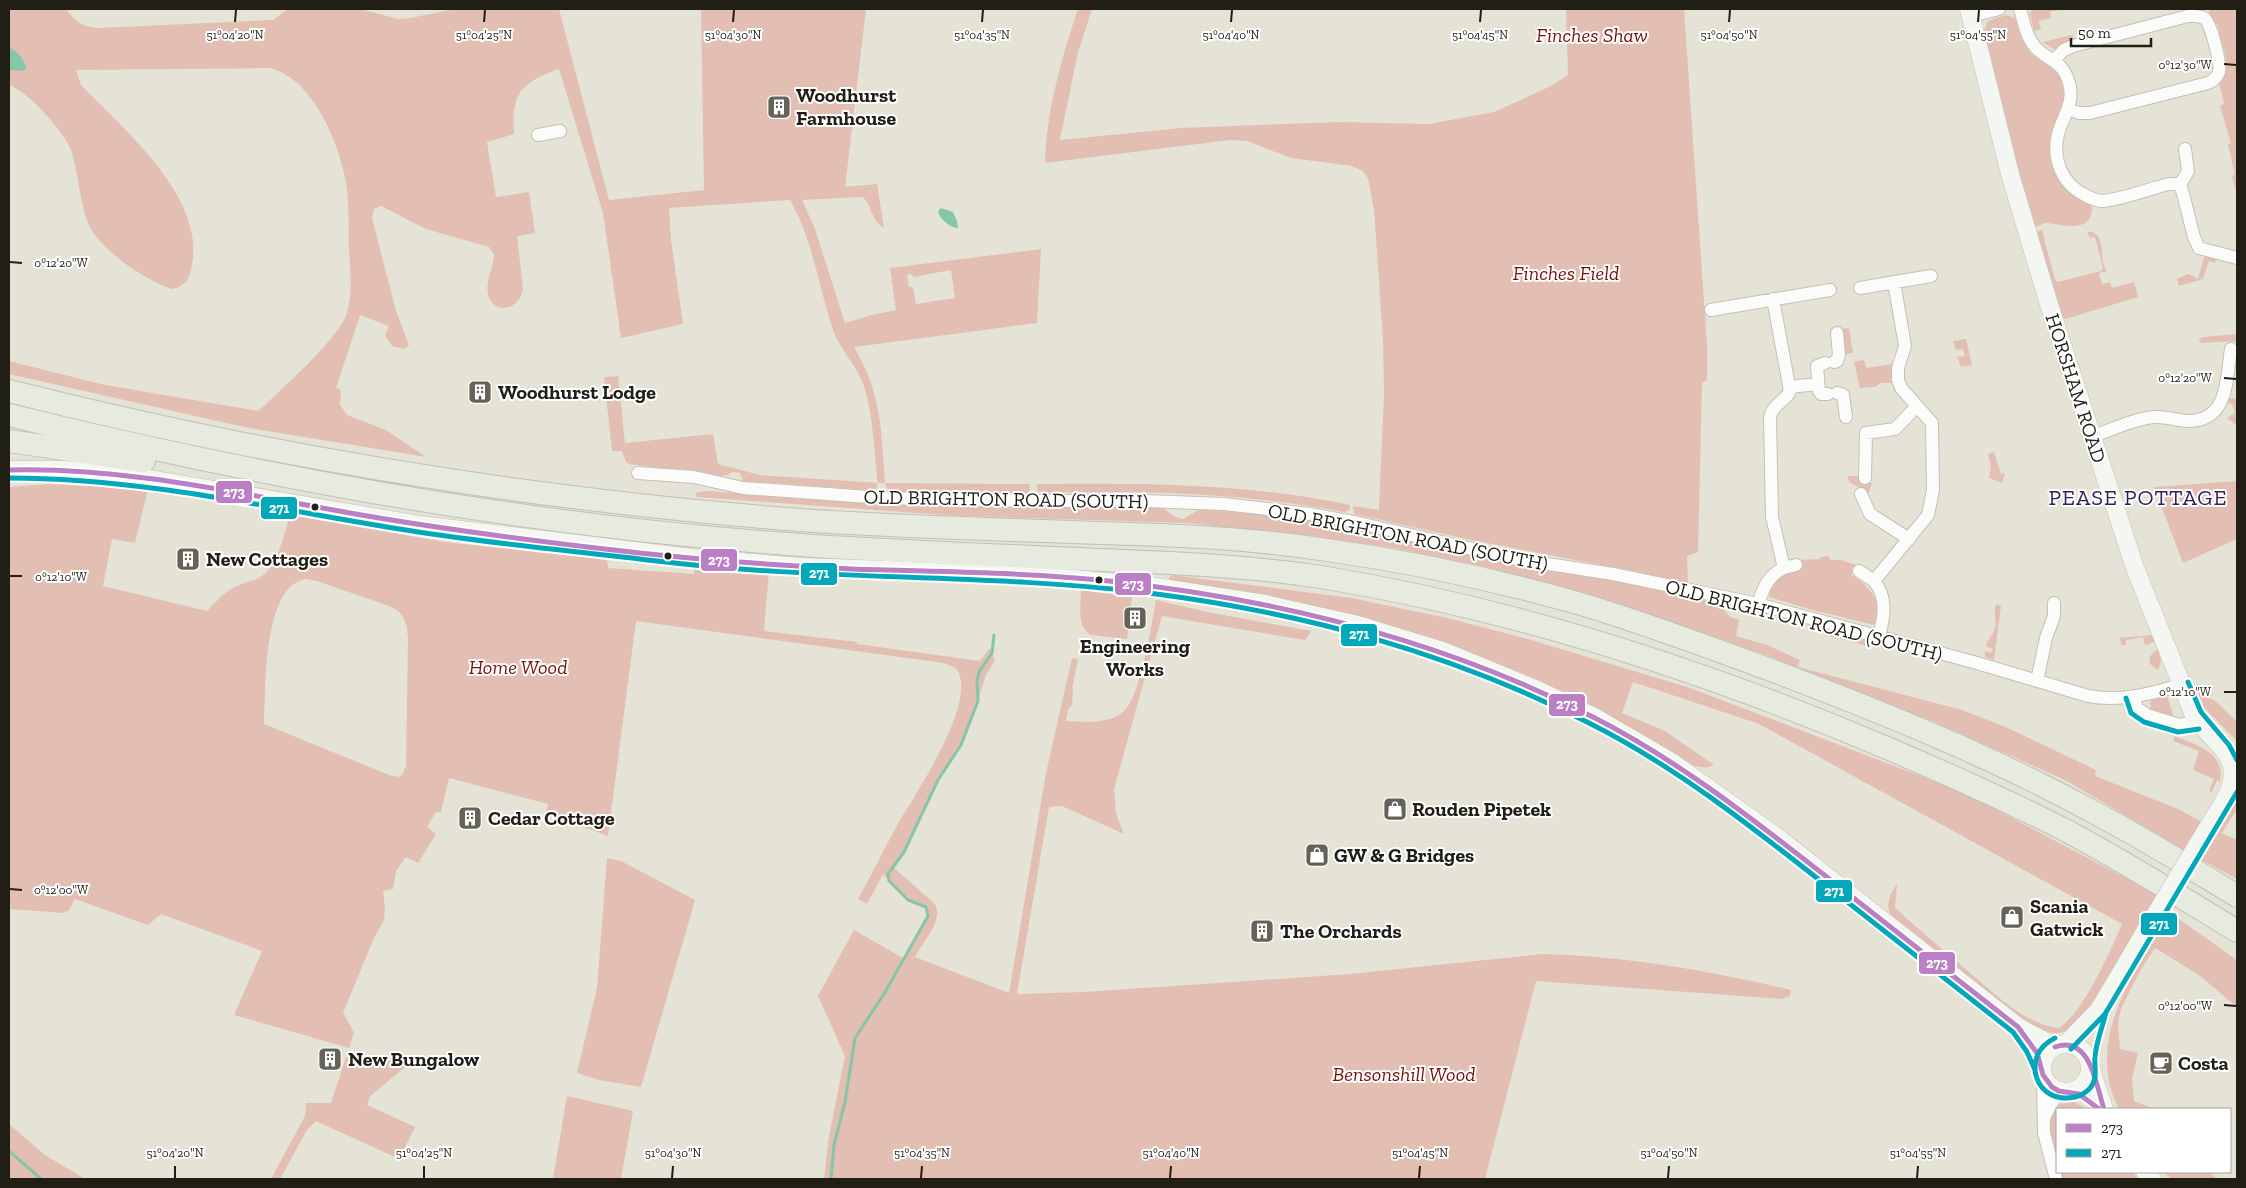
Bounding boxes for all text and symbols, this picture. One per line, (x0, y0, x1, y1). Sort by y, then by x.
scale bar (2071, 15, 2151, 47)
park label: Finches Shaw (1536, 23, 1648, 47)
text: 50 m (2078, 24, 2111, 42)
text: 51°04'20"N (206, 28, 264, 42)
text: 51°04'25"N (456, 28, 512, 42)
text: 51°04'30"N (705, 28, 762, 42)
text: 51°04'35"N (954, 28, 1010, 42)
text: 51°04'40"N (1203, 28, 1260, 42)
text: 51°04'45"N (1452, 28, 1508, 42)
text: 51°04'50"N (1700, 28, 1758, 42)
text: 51°04'55"N (1950, 28, 2006, 42)
text: 0°12'30"W (2158, 58, 2212, 72)
place label: Woodhurst Farmhouse (796, 83, 897, 130)
building icon: Woodhurst Farmhouse (766, 94, 792, 120)
text: 0°12'20"W (34, 256, 89, 270)
park label: Finches Field (1513, 261, 1619, 285)
street label: HORSHAM ROAD (2041, 310, 2111, 466)
text: 0°12'20"W (2158, 371, 2213, 385)
building icon: Woodhurst Lodge (467, 379, 493, 405)
place label: Woodhurst Lodge (498, 380, 656, 404)
line badge: 273 (215, 480, 253, 504)
text: 273 (223, 484, 245, 501)
district label: PEASE POTTAGE (2049, 484, 2227, 511)
street label: OLD BRIGHTON ROAD (SOUTH) (864, 485, 1148, 513)
line badge: 271 (260, 496, 298, 520)
street label: OLD BRIGHTON ROAD (SOUTH) (1266, 498, 1550, 576)
text: 271 (269, 500, 289, 517)
unlabelled marker (310, 502, 320, 512)
building icon: New Cottages (175, 546, 201, 572)
place label: New Cottages (206, 547, 328, 571)
line badge: 273 (700, 548, 738, 572)
unlabelled marker (663, 551, 673, 561)
text: 273 (708, 552, 730, 569)
line badge: 271 (800, 562, 838, 586)
text: 271 (809, 565, 829, 582)
text: 0°12'10"W (35, 570, 88, 584)
line badge: 273 (1114, 572, 1152, 596)
street label: OLD BRIGHTON ROAD (SOUTH) (1663, 574, 1945, 666)
unlabelled marker (1094, 575, 1104, 585)
text: 273 (1122, 576, 1144, 593)
building icon: Engineering Works (1122, 605, 1148, 631)
line badge: 271 (1340, 623, 1378, 647)
text: 271 (1349, 626, 1369, 643)
place label: Engineering Works (1080, 634, 1191, 681)
park label: Home Wood (469, 655, 567, 679)
text: 0°12'10"W (2159, 685, 2212, 699)
line badge: 273 (1548, 693, 1586, 717)
text: 273 (1556, 696, 1578, 713)
shop icon: Rouden Pipetek (1382, 796, 1408, 822)
place label: Rouden Pipetek (1412, 797, 1551, 821)
building icon: Cedar Cottage (457, 805, 483, 831)
place label: Cedar Cottage (488, 806, 615, 830)
shop icon: GW & G Bridges (1304, 842, 1330, 868)
place label: GW & G Bridges (1334, 843, 1474, 867)
line badge: 271 (1815, 879, 1853, 903)
text: 0°12'00"W (34, 883, 89, 897)
text: 271 (1824, 883, 1844, 900)
place label: Scania Gatwick (2030, 894, 2103, 941)
shop icon: Scania Gatwick (1999, 904, 2025, 930)
line badge: 271 (2140, 912, 2178, 936)
text: 271 (2149, 916, 2169, 933)
building icon: The Orchards (1249, 918, 1275, 944)
place label: The Orchards (1280, 919, 1402, 943)
line badge: 273 (1918, 951, 1956, 975)
text: 273 (1926, 955, 1948, 972)
text: 0°12'00"W (2158, 999, 2213, 1013)
building icon: New Bungalow (317, 1046, 343, 1072)
place label: New Bungalow (348, 1047, 480, 1071)
cafe icon: Costa (2148, 1050, 2174, 1076)
place label: Costa (2178, 1051, 2229, 1075)
park label: Bensonshill Wood (1333, 1062, 1475, 1086)
legend (2056, 1108, 2231, 1173)
text: 273 (2101, 1119, 2123, 1137)
text: 271 (2101, 1144, 2122, 1162)
text: 51°04'20"N (146, 1146, 204, 1160)
text: 51°04'25"N (396, 1146, 452, 1160)
text: 51°04'30"N (645, 1146, 702, 1160)
text: 51°04'35"N (894, 1146, 950, 1160)
text: 51°04'40"N (1143, 1146, 1200, 1160)
text: 51°04'45"N (1392, 1146, 1448, 1160)
text: 51°04'50"N (1640, 1146, 1698, 1160)
text: 51°04'55"N (1890, 1146, 1946, 1160)

